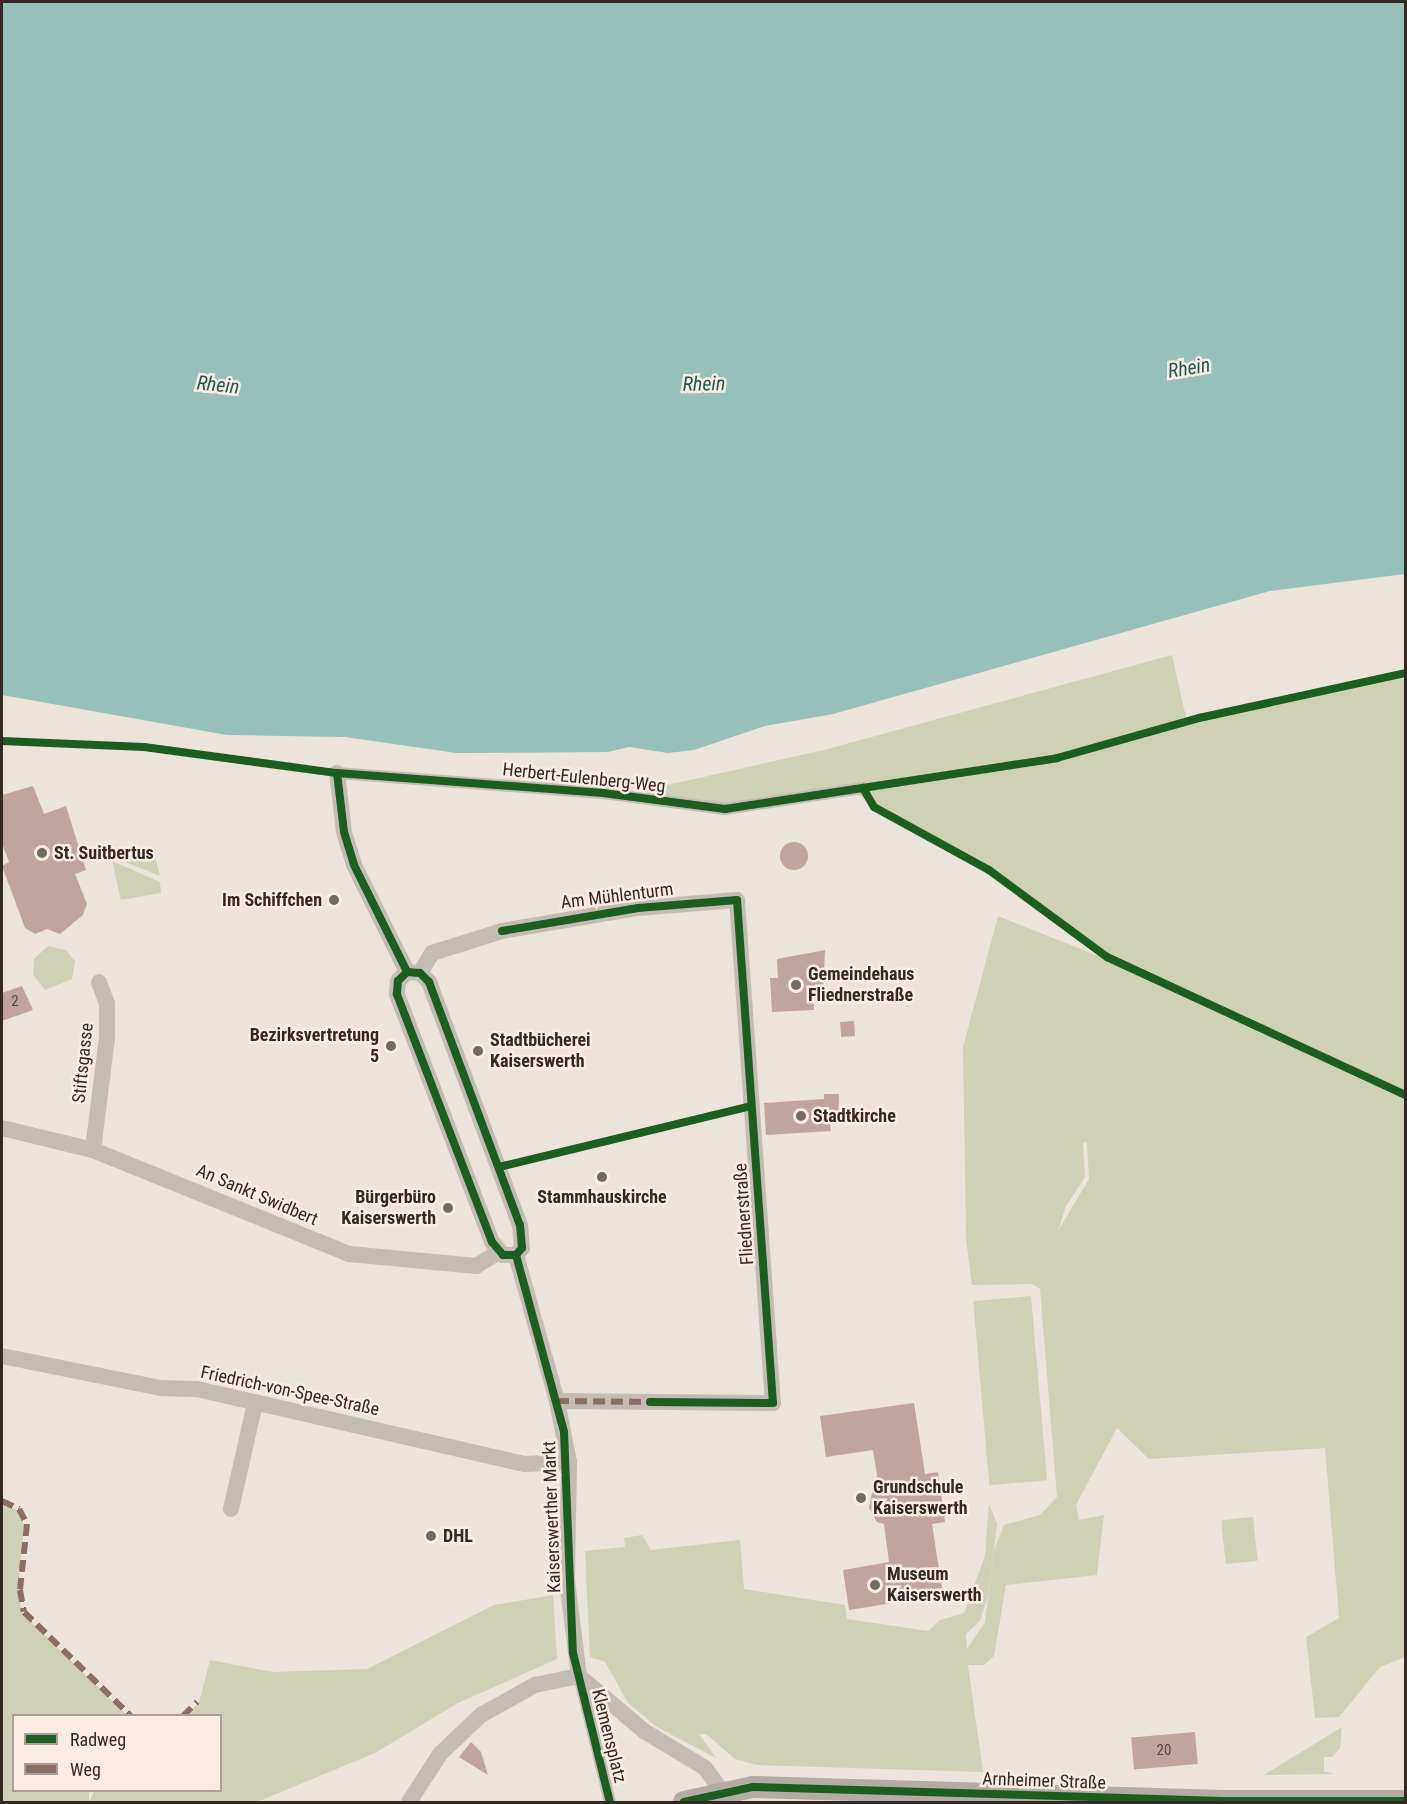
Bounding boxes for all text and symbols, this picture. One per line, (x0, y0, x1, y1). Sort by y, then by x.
water label: Rhein (1166, 353, 1212, 383)
water label: Rhein (196, 371, 240, 399)
water label: Rhein (682, 372, 726, 396)
street label: Herbert-Eulenberg-Weg (502, 759, 666, 797)
place label: St. Suitbertus (54, 842, 154, 864)
marker: St. Suitbertus (35, 846, 49, 860)
street label: Am Mühlenturm (559, 878, 675, 914)
place label: Im Schiffchen (222, 889, 322, 911)
marker: Im Schiffchen (327, 893, 341, 907)
place label: Gemeindehaus Fliednerstraße (808, 964, 914, 1006)
marker: Gemeindehaus Fliednerstraße (789, 978, 803, 992)
house number: 2 (11, 993, 19, 1011)
street label: Stiftsgasse (68, 1022, 98, 1104)
place label: Bezirksvertretung 5 (250, 1025, 379, 1068)
place label: Stadtbücherei Kaiserswerth (490, 1030, 591, 1072)
marker: Bezirksvertretung 5 (384, 1039, 398, 1053)
marker: Stadtbücherei Kaiserswerth (471, 1044, 485, 1058)
place label: Stadtkirche (813, 1105, 896, 1127)
marker: Stadtkirche (794, 1109, 808, 1123)
street label: An Sankt Swidbert (193, 1160, 321, 1230)
street label: Fliednerstraße (730, 1162, 758, 1266)
marker: Stammhauskirche (595, 1170, 609, 1184)
place label: Stammhauskirche (537, 1186, 667, 1208)
place label: Bürgerbüro Kaiserswerth (341, 1187, 436, 1230)
marker: Bürgerbüro Kaiserswerth (441, 1201, 455, 1215)
street label: Friedrich-von-Spee-Straße (199, 1362, 381, 1420)
street label: Kaiserswerther Markt (539, 1441, 565, 1593)
place label: Grundschule Kaiserswerth (873, 1477, 968, 1520)
marker: Grundschule Kaiserswerth (854, 1491, 868, 1505)
place label: DHL (443, 1525, 473, 1547)
marker: DHL (424, 1529, 438, 1543)
place label: Museum Kaiserswerth (887, 1564, 982, 1606)
marker: Museum Kaiserswerth (868, 1578, 882, 1592)
street label: Klemensplatz (587, 1687, 631, 1785)
legend (12, 1714, 222, 1792)
text: Radweg (70, 1729, 126, 1750)
house number: 20 (1157, 1742, 1171, 1760)
text: Weg (70, 1759, 101, 1780)
street label: Arnheimer Straße (982, 1768, 1106, 1794)

